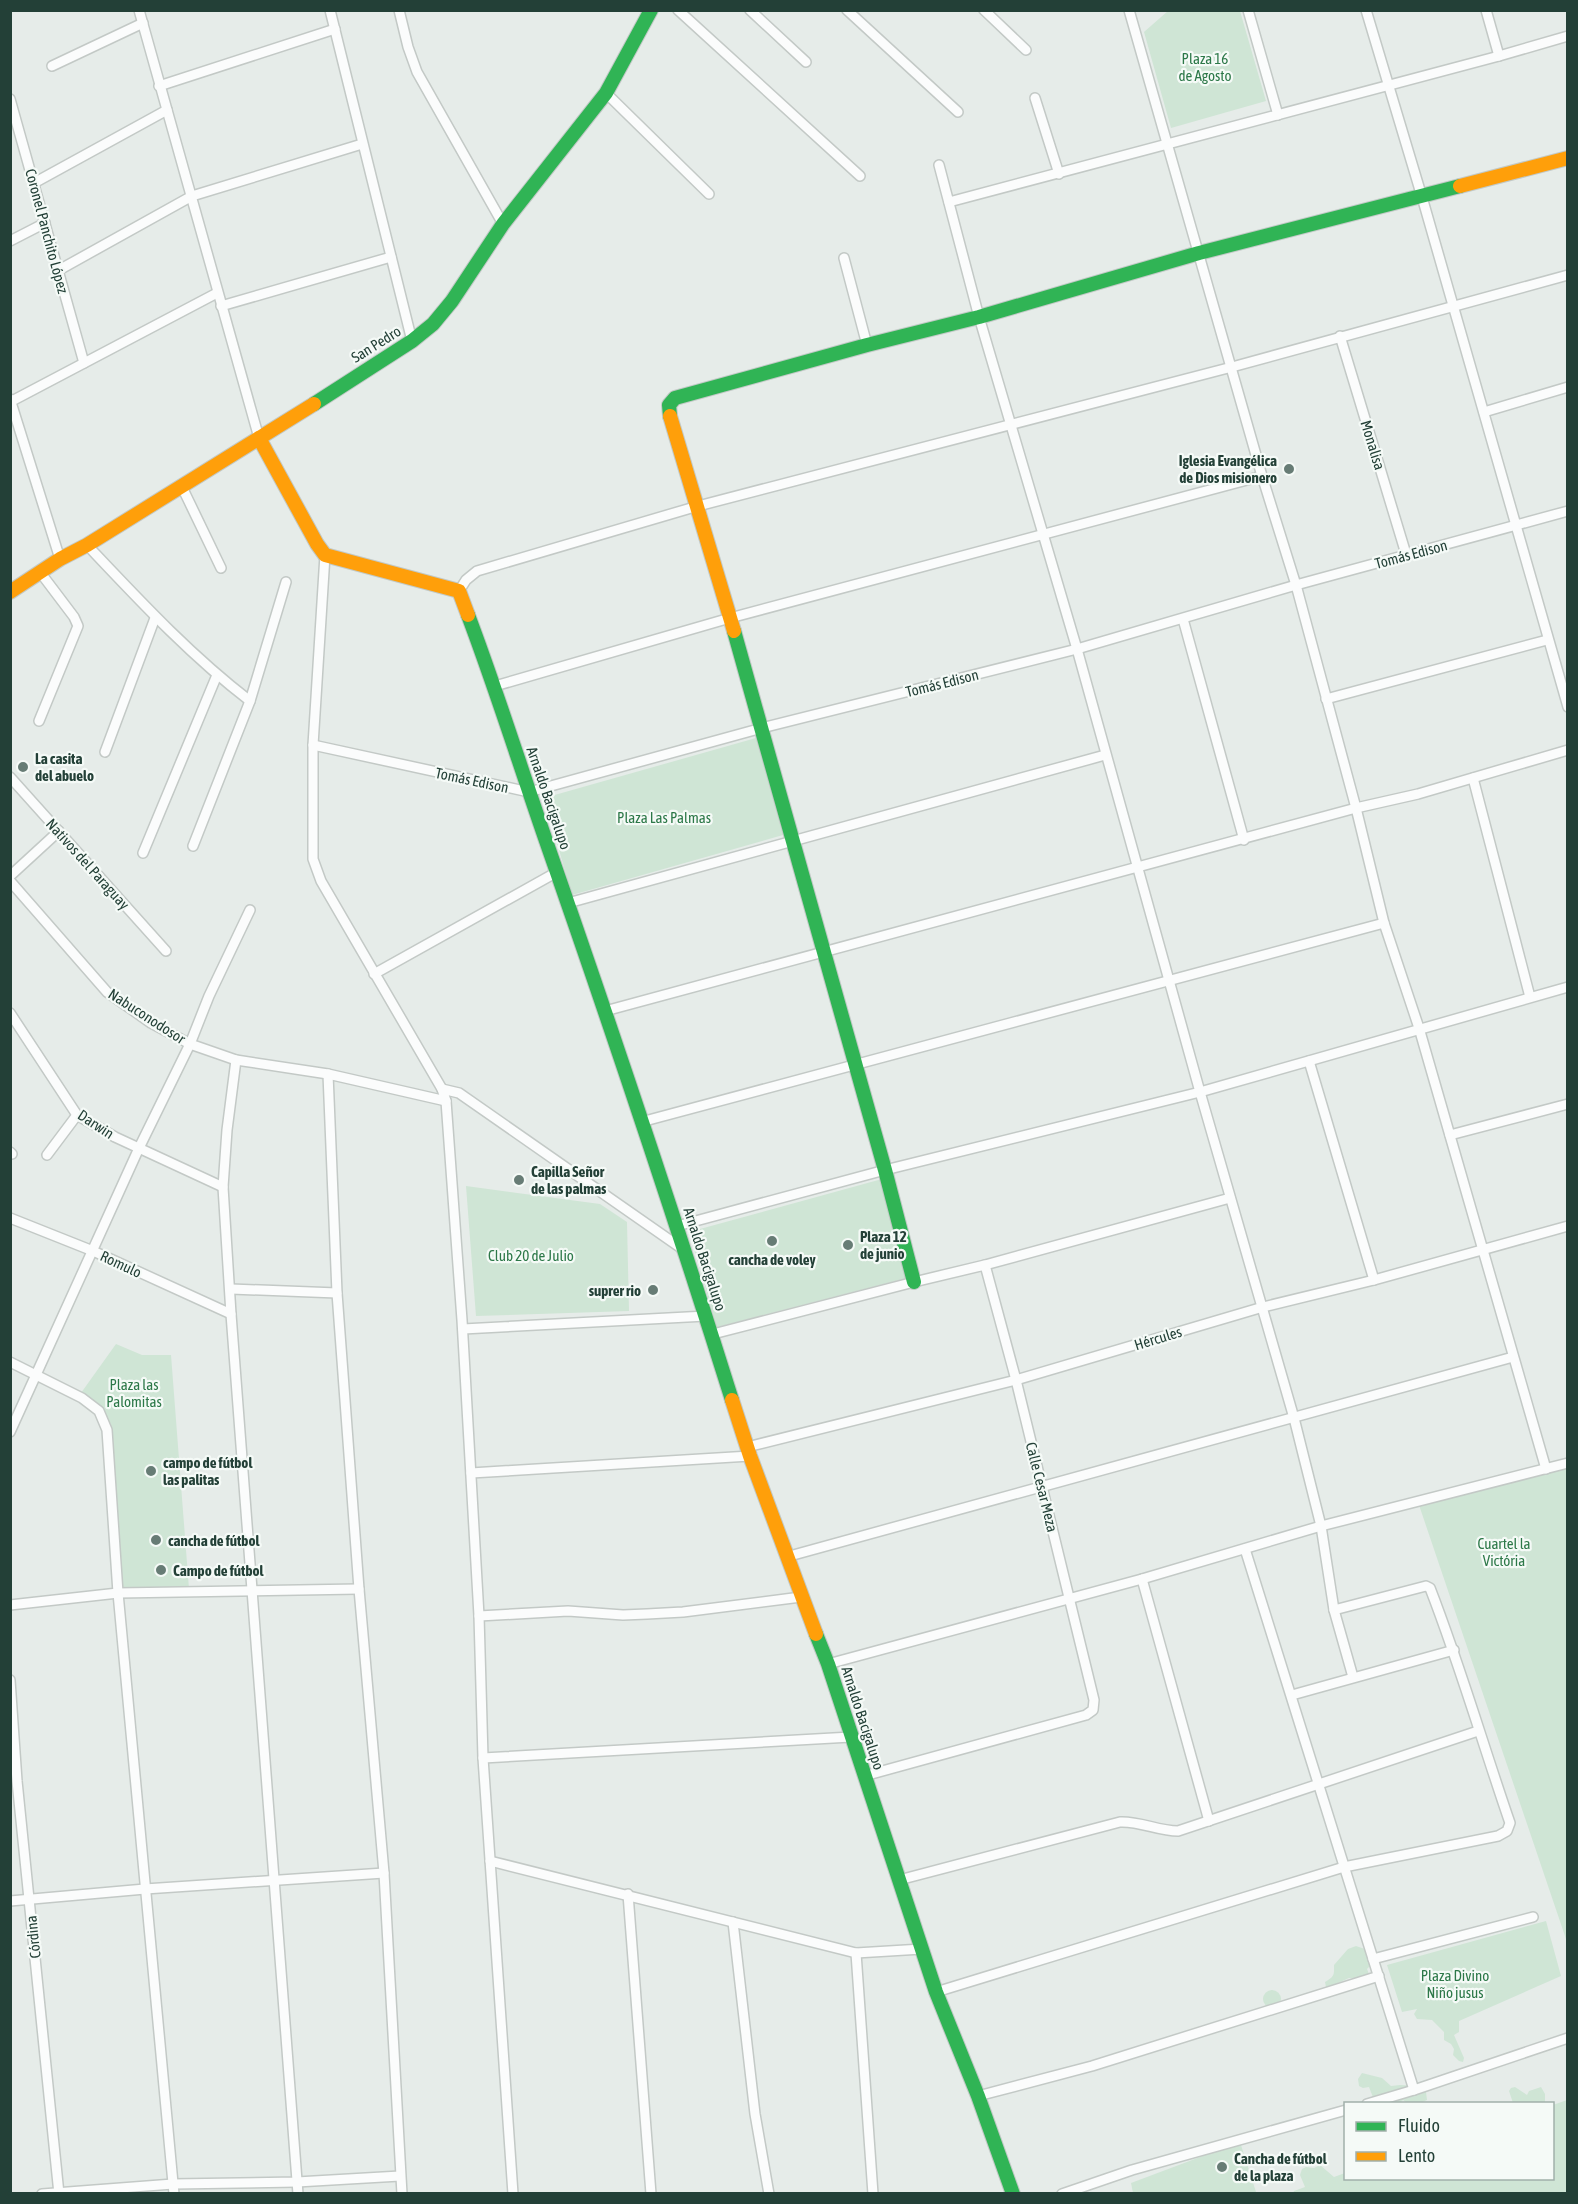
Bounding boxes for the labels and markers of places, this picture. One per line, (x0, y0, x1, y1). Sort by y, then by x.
place label: Iglesia Evangélica de Dios misionero (1179, 452, 1277, 486)
marker: Iglesia Evangélica de Dios misionero (1282, 462, 1296, 476)
place label: La casita del abuelo (35, 750, 94, 784)
marker: La casita del abuelo (16, 760, 30, 774)
place label: Capilla Señor de las palmas (531, 1163, 607, 1197)
marker: Capilla Señor de las palmas (512, 1173, 526, 1187)
place label: Plaza 12 de junio (860, 1228, 907, 1262)
marker: cancha de voley (765, 1234, 779, 1248)
marker: Plaza 12 de junio (841, 1238, 855, 1252)
place label: cancha de voley (728, 1251, 817, 1268)
place label: suprer rio (589, 1282, 641, 1299)
marker: suprer rio (646, 1283, 660, 1297)
place label: campo de fútbol las palitas (163, 1454, 253, 1488)
marker: campo de fútbol las palitas (144, 1464, 158, 1478)
place label: cancha de fútbol (168, 1532, 260, 1549)
marker: cancha de fútbol (149, 1533, 163, 1547)
place label: Campo de fútbol (173, 1562, 265, 1579)
marker: Campo de fútbol (154, 1563, 168, 1577)
place label: Cancha de fútbol de la plaza (1234, 2150, 1328, 2184)
marker: Cancha de fútbol de la plaza (1215, 2160, 1229, 2174)

